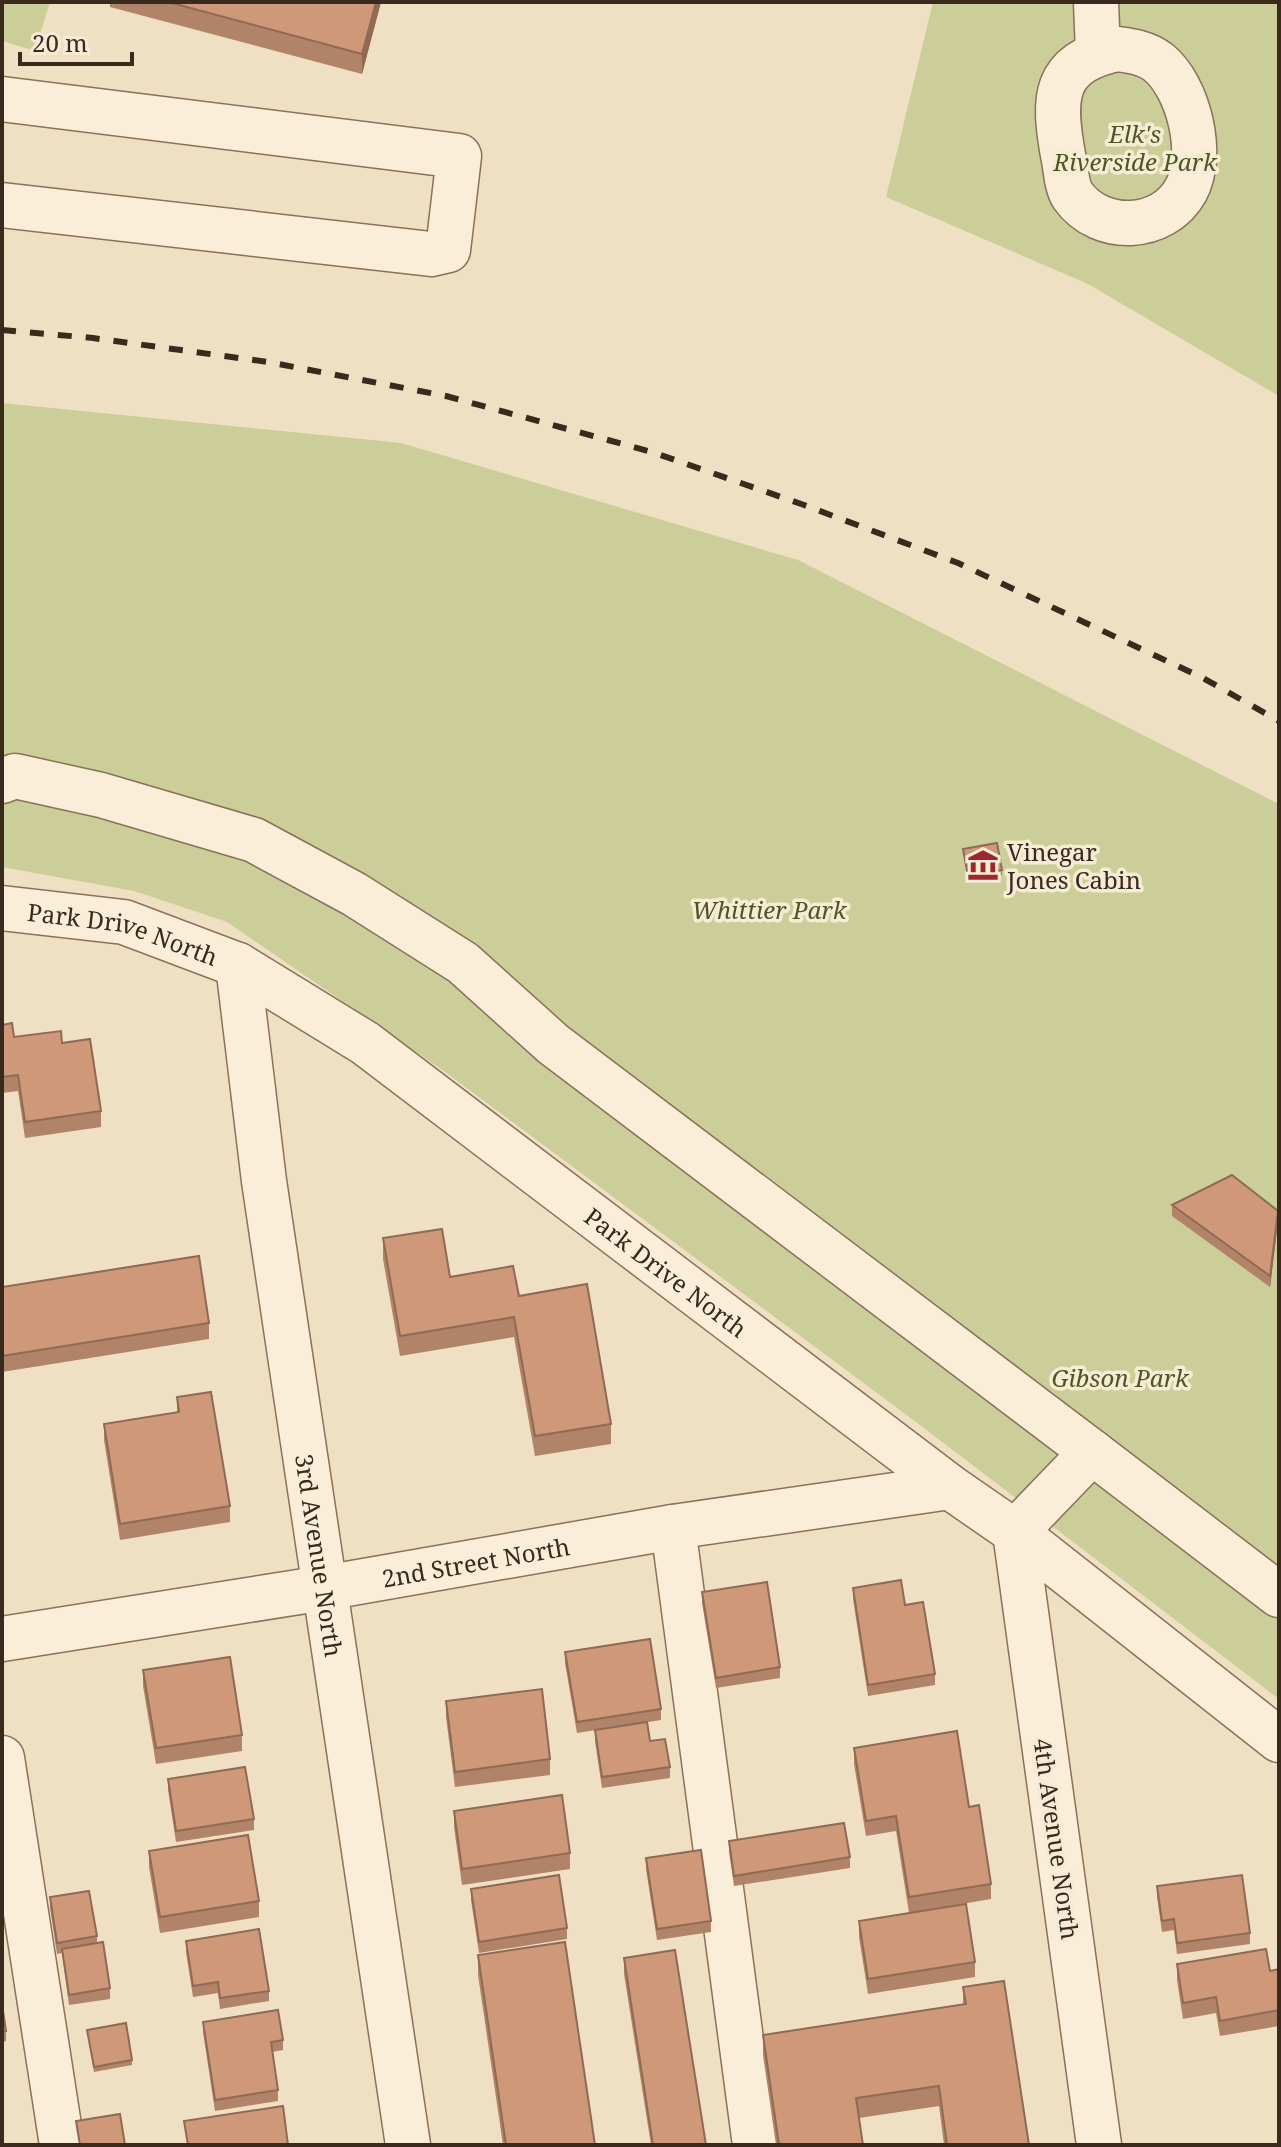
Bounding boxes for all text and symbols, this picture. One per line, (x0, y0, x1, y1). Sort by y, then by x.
scale bar (20, 16, 132, 66)
text: 20 m (32, 26, 88, 59)
park label: Elk's Riverside Park (1052, 117, 1218, 178)
place label: Vinegar Jones Cabin (1006, 835, 1141, 896)
museum icon: Vinegar Jones Cabin (966, 848, 1000, 882)
park label: Whittier Park (692, 893, 848, 926)
street label: Park Drive North (26, 895, 223, 972)
street label: Park Drive North (578, 1199, 754, 1344)
park label: Gibson Park (1051, 1361, 1190, 1394)
street label: 3rd Avenue North (288, 1451, 351, 1659)
street label: 2nd Street North (379, 1529, 572, 1594)
street label: 4th Avenue North (1027, 1736, 1087, 1942)

